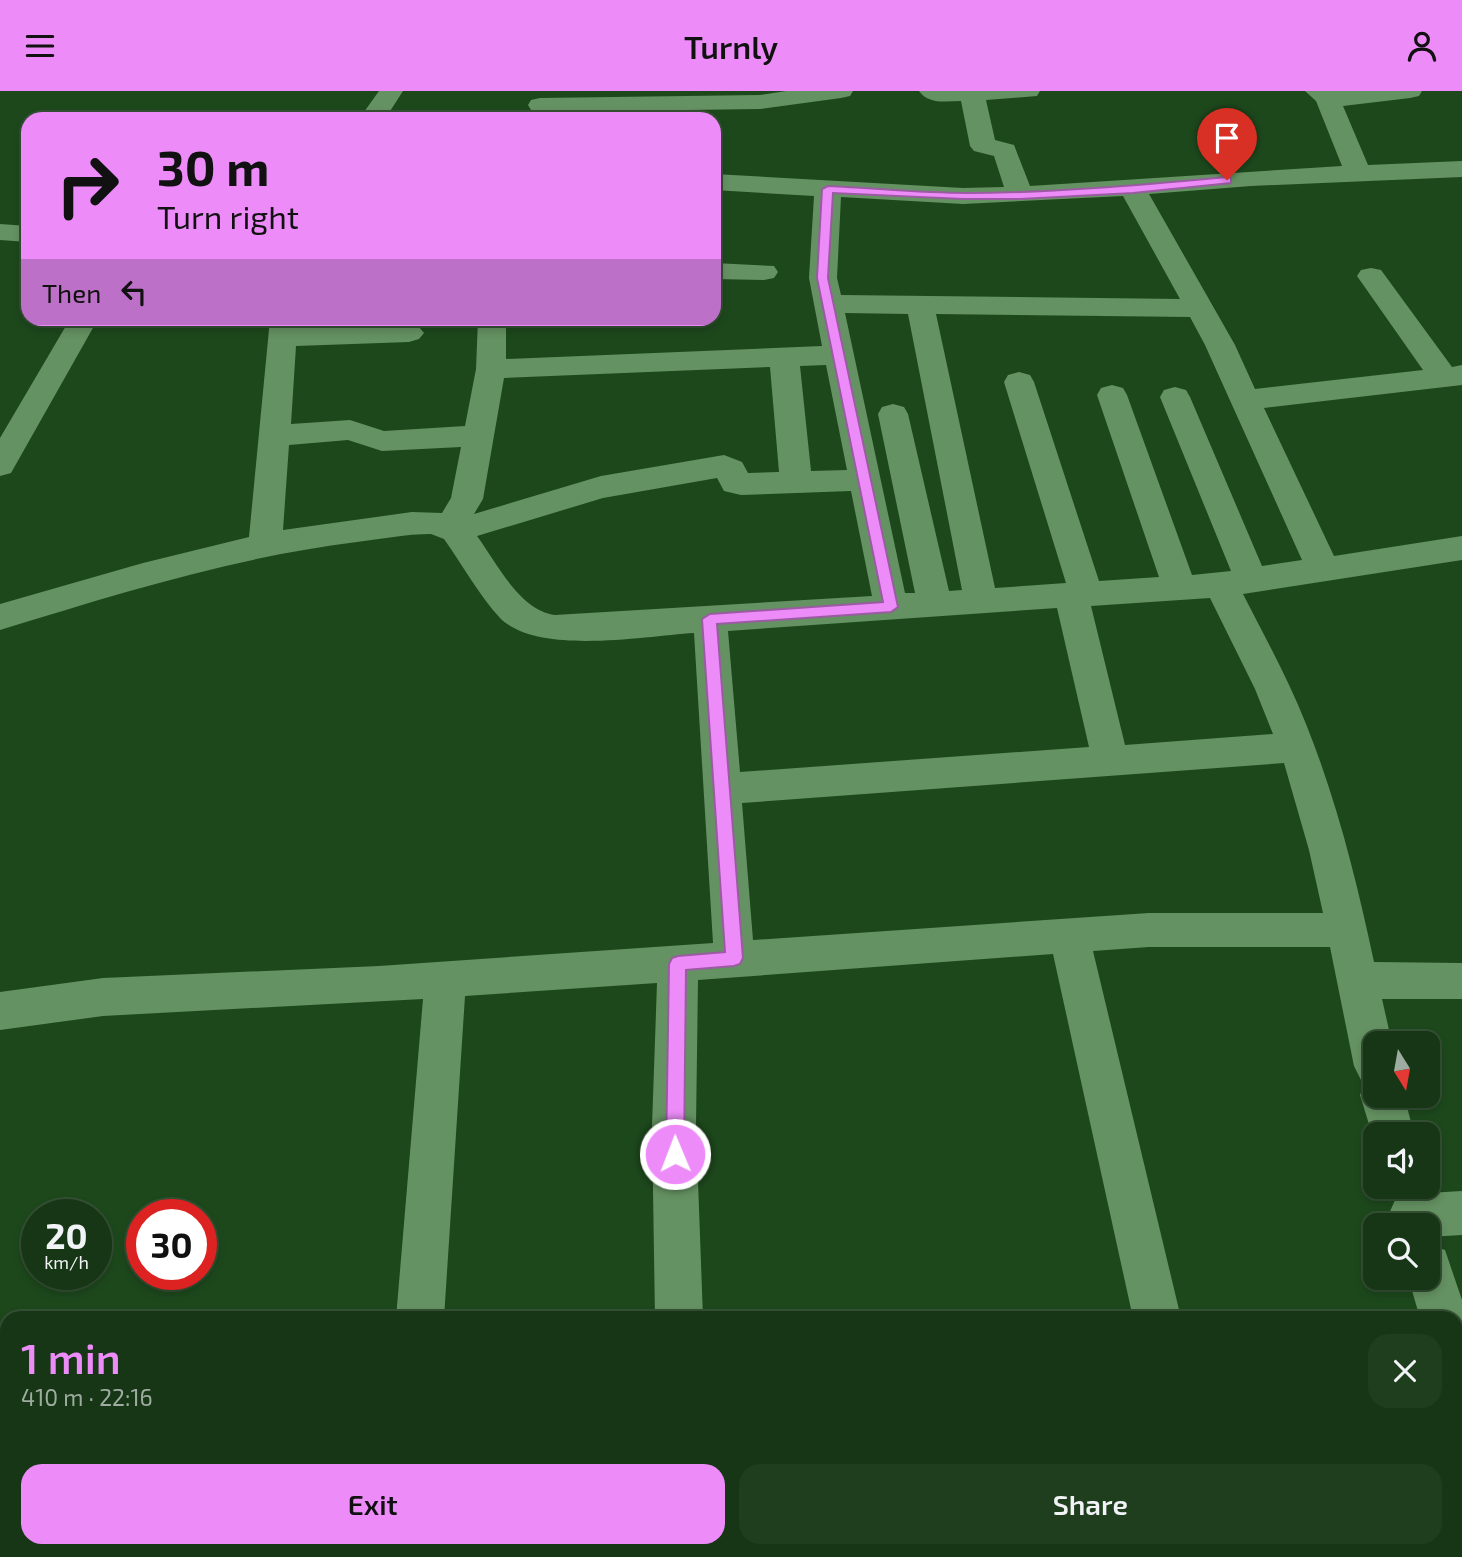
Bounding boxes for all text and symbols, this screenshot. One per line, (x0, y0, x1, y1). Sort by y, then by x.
icon: menu (21, 27, 59, 65)
text: Turnly (684, 27, 778, 65)
icon: person (1403, 27, 1441, 65)
pin (1197, 108, 1257, 180)
icon: arrive (1208, 119, 1246, 157)
text: 30 m (157, 137, 269, 196)
icon: right (42, 140, 133, 231)
text: Turn right (157, 197, 299, 235)
icon: left (115, 273, 153, 311)
text: Then (42, 277, 101, 308)
north arrow (1363, 1031, 1440, 1108)
map controls (1363, 1031, 1440, 1290)
position arrow (638, 1117, 712, 1191)
button: sound (1363, 1122, 1440, 1199)
speed limit sign: 30 (126, 1199, 217, 1290)
button: search (1363, 1213, 1440, 1290)
text: 20 (45, 1214, 88, 1256)
text: km/h (44, 1251, 89, 1273)
text: 1 min (21, 1332, 121, 1382)
button: close (1368, 1334, 1442, 1408)
text: 410 m · 22:16 (21, 1383, 153, 1411)
button: Exit (21, 1464, 725, 1544)
button: Share (739, 1464, 1442, 1544)

